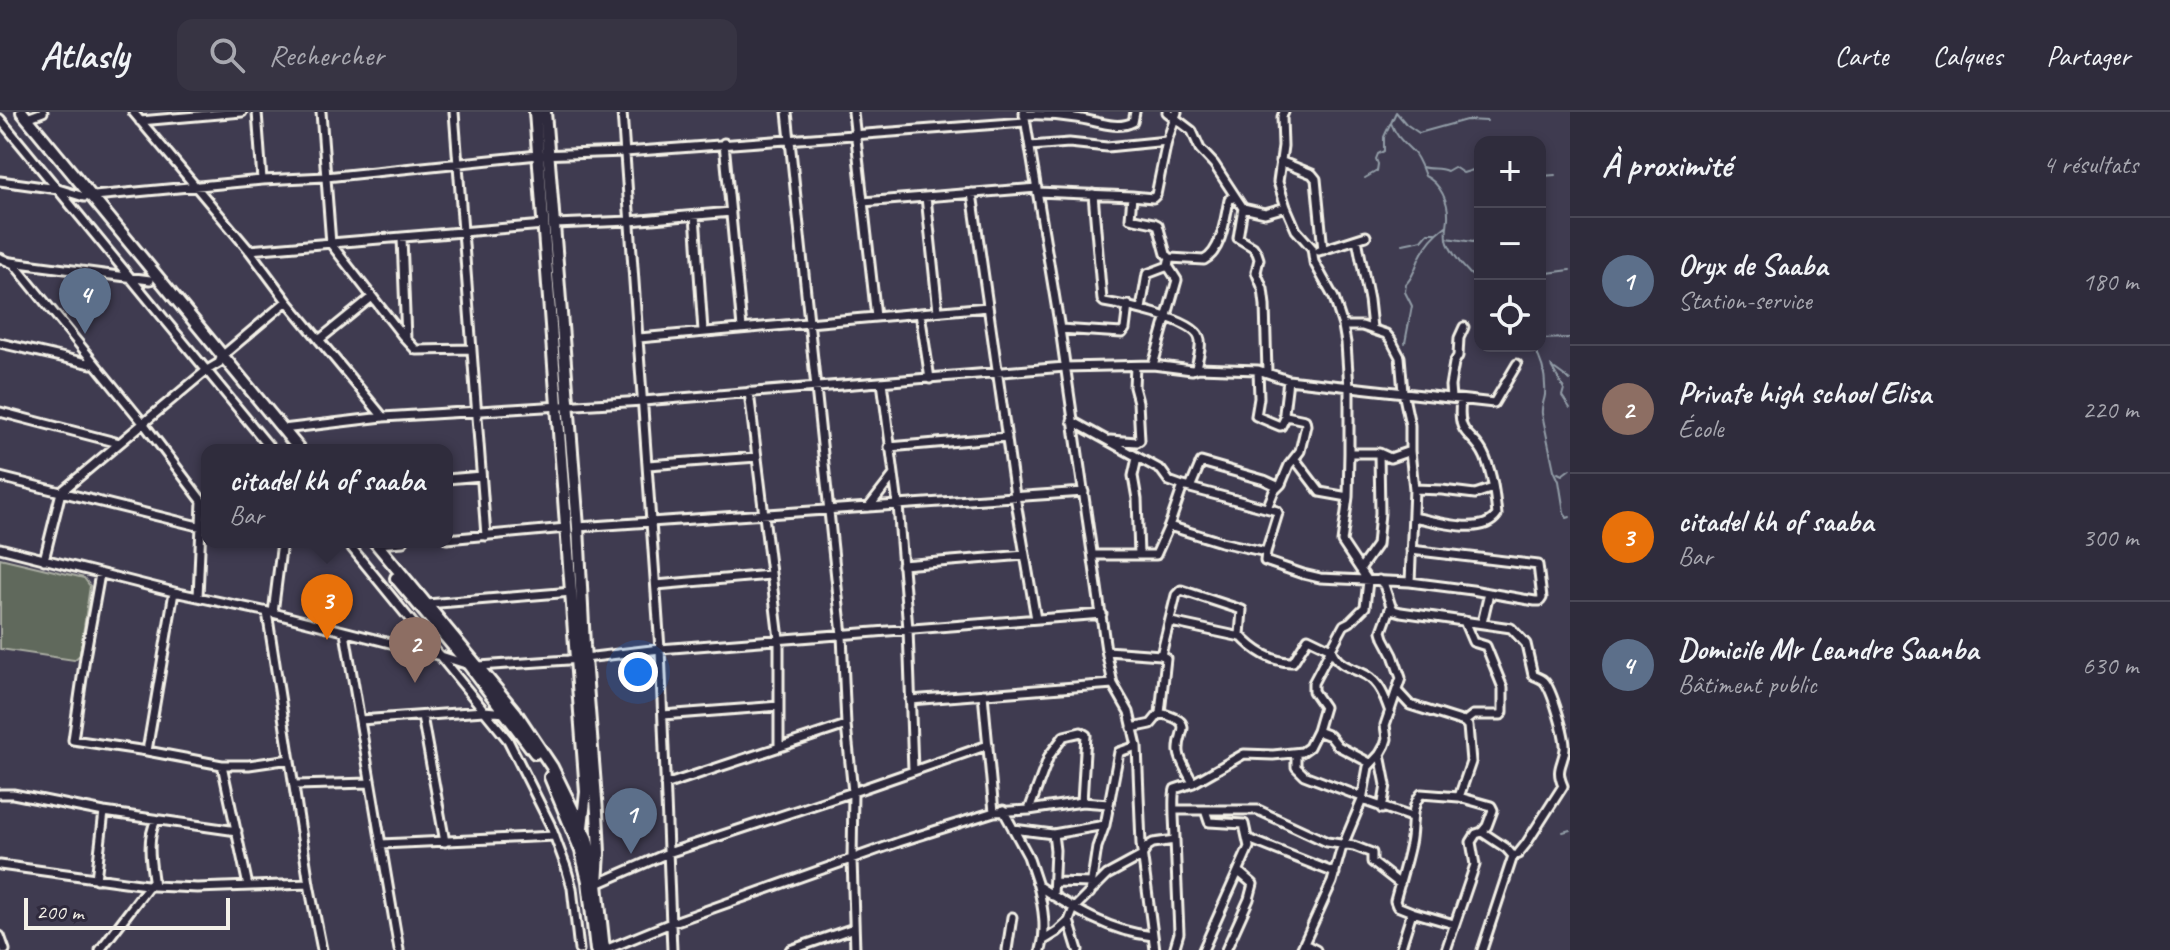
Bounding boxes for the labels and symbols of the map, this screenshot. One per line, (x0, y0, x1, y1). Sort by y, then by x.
pin: 4 (59, 268, 111, 334)
pin: 3 (301, 574, 353, 640)
pin: 2 (389, 617, 441, 683)
your location (618, 652, 658, 692)
pin: 1 (605, 788, 657, 854)
scale bar (24, 894, 230, 930)

